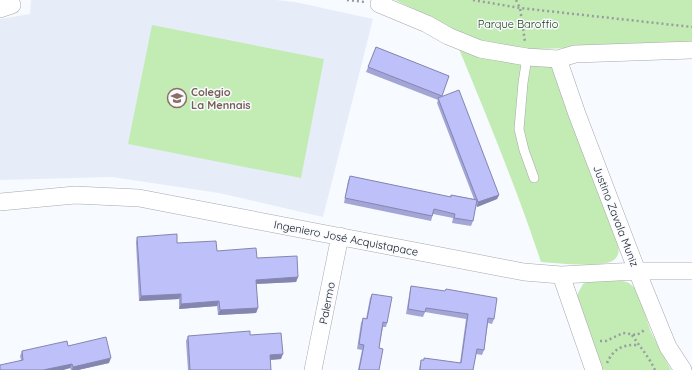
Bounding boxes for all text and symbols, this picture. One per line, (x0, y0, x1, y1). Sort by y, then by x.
park label: Parque Baroffio (478, 17, 559, 31)
place label: Colegio La Mennais (191, 85, 251, 112)
school or university icon: Colegio La Mennais (166, 87, 188, 109)
street label: Justino Zavala Muniz (590, 163, 642, 269)
street label: Ingeniero José Acquistapace (273, 217, 419, 259)
street label: Palermo (316, 280, 338, 325)

